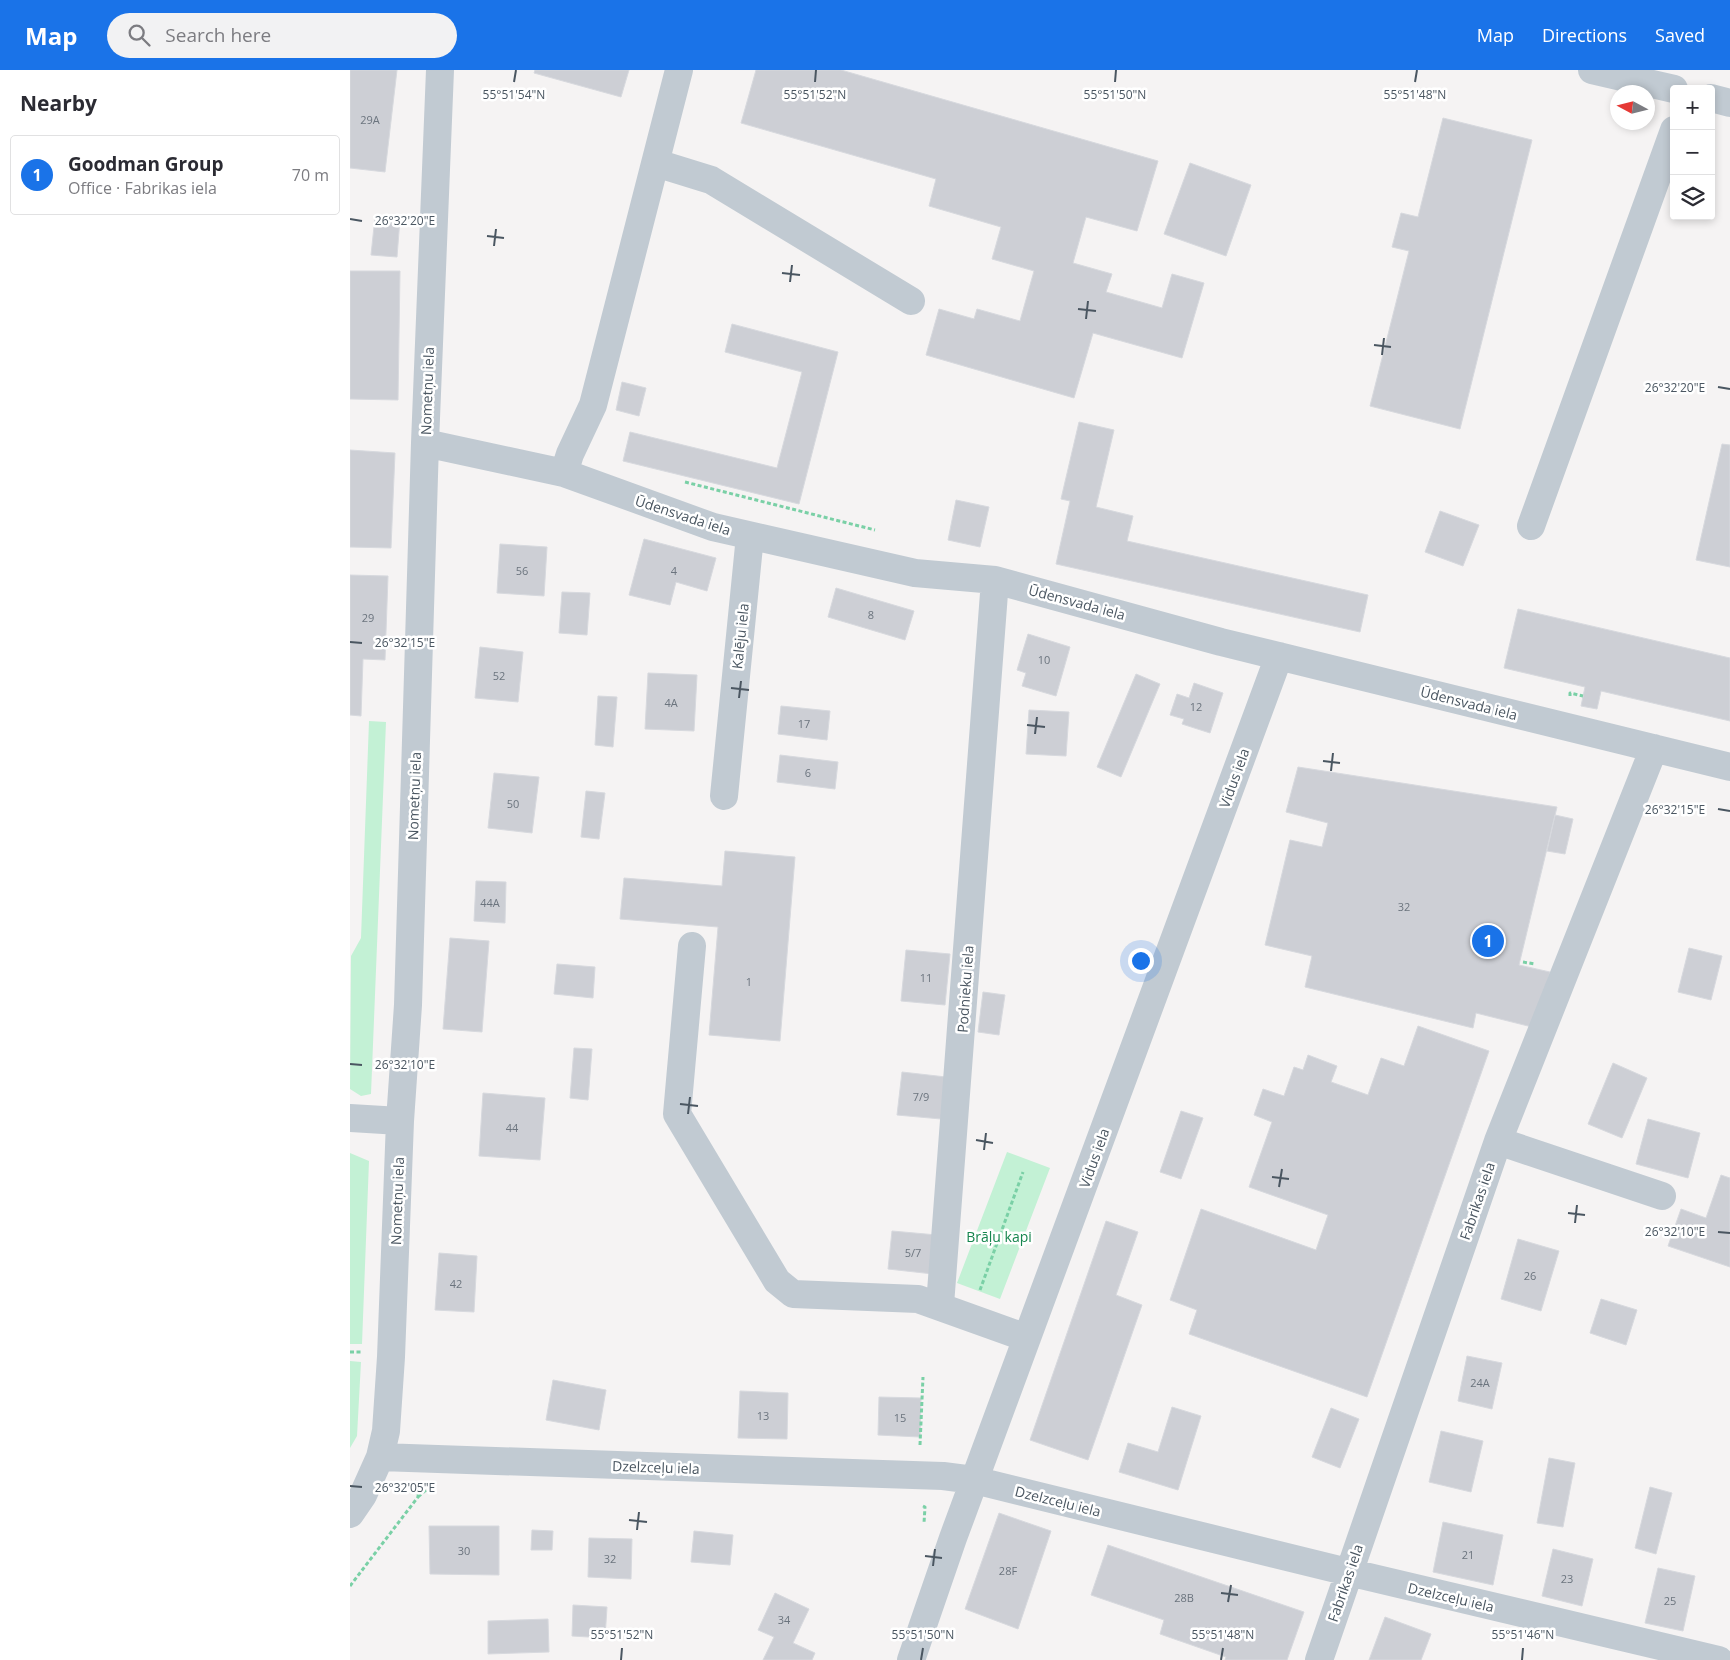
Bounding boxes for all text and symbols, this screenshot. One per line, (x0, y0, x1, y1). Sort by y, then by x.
search box (107, 13, 457, 58)
text: Map (25, 19, 77, 52)
icon: search (125, 21, 153, 49)
text: Search here (165, 22, 271, 48)
text: Map (1477, 23, 1514, 47)
text: Directions (1542, 23, 1627, 47)
text: Saved (1655, 23, 1705, 47)
north arrow (1610, 85, 1655, 130)
map controls (1670, 85, 1715, 220)
button: + (1670, 85, 1715, 130)
text: 55°51'54"N (483, 86, 545, 103)
text: 55°51'52"N (784, 86, 846, 103)
text: 55°51'50"N (1084, 86, 1146, 103)
text: 55°51'48"N (1384, 86, 1446, 103)
text: Nearby (20, 89, 97, 117)
house number: 29A (360, 112, 380, 127)
button: − (1670, 130, 1715, 175)
text: Goodman Group (68, 151, 224, 177)
text: 1 (32, 164, 42, 186)
text: 70 m (292, 164, 329, 186)
button: layers (1670, 175, 1715, 220)
text: Office · Fabrikas iela (68, 177, 217, 199)
text: 26°32'20"E (375, 212, 435, 229)
street label: Nometņu iela (416, 347, 438, 435)
text: 26°32'20"E (1645, 379, 1705, 396)
street label: Ūdensvada iela (633, 491, 733, 539)
house number: 56 (516, 563, 528, 578)
house number: 4 (671, 563, 678, 578)
street label: Ūdensvada iela (1027, 580, 1127, 624)
street label: Kalēju iela (727, 602, 753, 670)
house number: 8 (868, 607, 874, 622)
house number: 29 (362, 610, 374, 625)
text: 26°32'15"E (375, 634, 435, 651)
house number: 10 (1038, 652, 1050, 667)
house number: 52 (493, 668, 505, 683)
street label: Ūdensvada iela (1418, 682, 1520, 724)
house number: 4A (664, 695, 678, 710)
house number: 12 (1190, 699, 1202, 714)
house number: 17 (798, 716, 810, 731)
street label: Vidus iela (1214, 746, 1254, 810)
street label: Nometņu iela (403, 752, 425, 840)
house number: 6 (805, 765, 811, 780)
house number: 50 (507, 796, 519, 811)
text: 26°32'15"E (1645, 801, 1705, 818)
house number: 44A (480, 895, 500, 910)
house number: 32 (1398, 899, 1410, 914)
pin: 1 (1472, 922, 1504, 960)
street label: Podnieku iela (952, 945, 978, 1033)
your location (1128, 948, 1154, 974)
house number: 11 (920, 970, 932, 985)
house number: 1 (746, 974, 752, 989)
text: 26°32'10"E (375, 1056, 435, 1073)
house number: 7/9 (913, 1089, 929, 1104)
house number: 44 (506, 1120, 519, 1135)
street label: Vidus iela (1074, 1126, 1114, 1190)
street label: Nometņu iela (386, 1157, 408, 1245)
street label: Fabrikas iela (1455, 1160, 1499, 1242)
text: 26°32'10"E (1645, 1223, 1705, 1240)
park label: Brāļu kapi (966, 1227, 1032, 1246)
house number: 5/7 (905, 1245, 921, 1260)
house number: 26 (1524, 1268, 1536, 1283)
house number: 42 (450, 1276, 462, 1291)
house number: 24A (1470, 1375, 1490, 1390)
house number: 13 (757, 1408, 769, 1423)
house number: 15 (894, 1410, 906, 1425)
street label: Dzelzceļu iela (612, 1456, 700, 1478)
text: 26°32'05"E (375, 1479, 435, 1496)
street label: Dzelzceļu iela (1013, 1481, 1103, 1521)
street label: Fabrikas iela (1323, 1542, 1367, 1624)
house number: 30 (458, 1543, 470, 1558)
house number: 21 (1462, 1547, 1474, 1562)
house number: 32 (604, 1551, 616, 1566)
house number: 28F (999, 1563, 1017, 1578)
house number: 23 (1561, 1571, 1573, 1586)
street label: Dzelzceļu iela (1406, 1578, 1496, 1616)
house number: 28B (1174, 1590, 1194, 1605)
house number: 25 (1664, 1593, 1676, 1608)
house number: 34 (778, 1612, 791, 1627)
text: 55°51'52"N (591, 1626, 653, 1643)
text: 55°51'50"N (892, 1626, 954, 1643)
text: 55°51'48"N (1192, 1626, 1254, 1643)
text: 55°51'46"N (1492, 1626, 1554, 1643)

